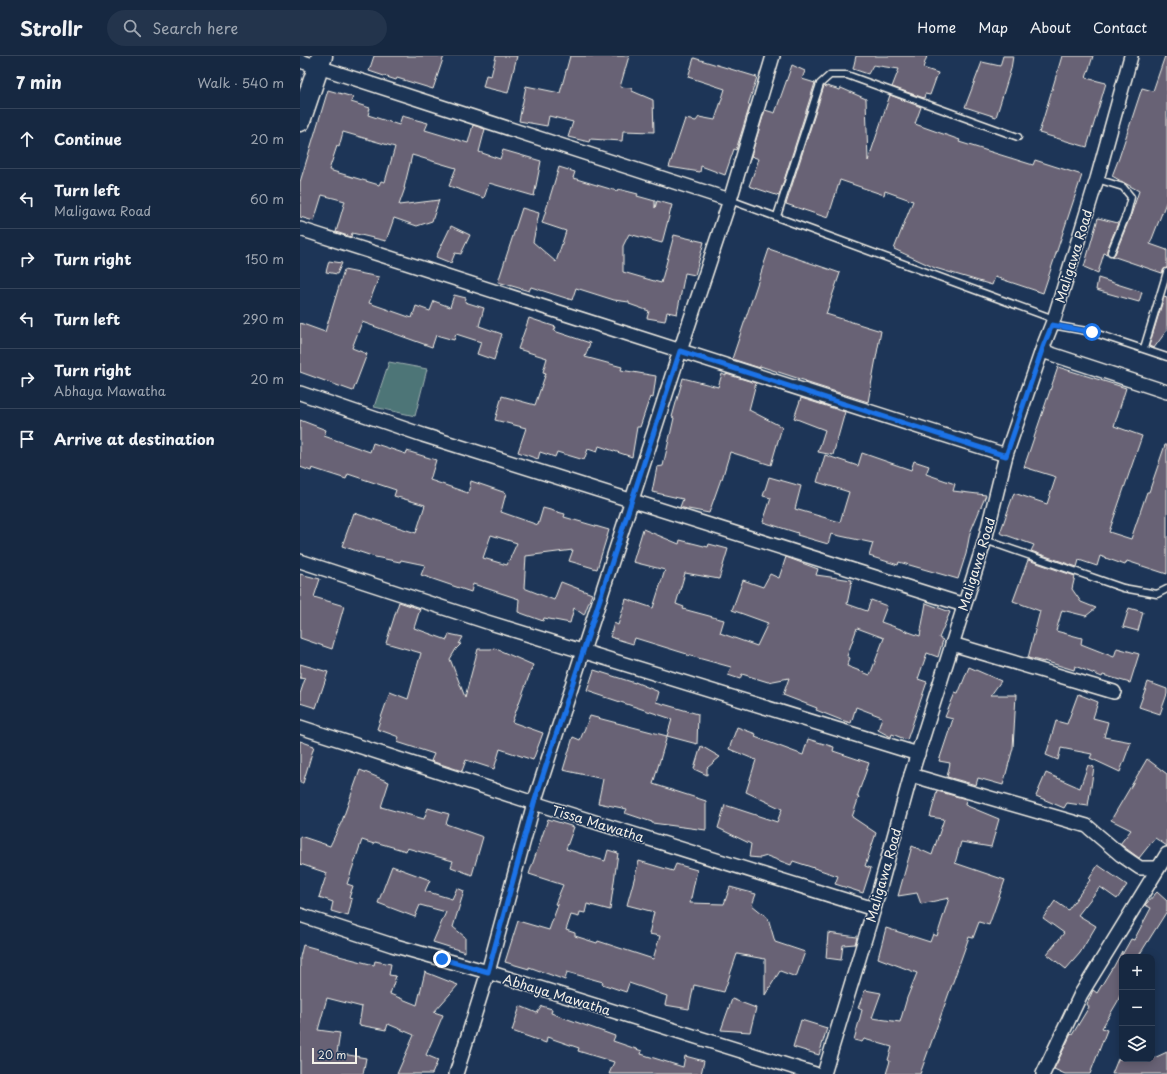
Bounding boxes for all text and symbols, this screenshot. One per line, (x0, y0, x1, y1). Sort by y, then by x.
search box (107, 10, 387, 46)
text: Strollr (20, 14, 83, 42)
text: Search here (153, 16, 238, 39)
icon: search (121, 17, 143, 39)
text: Home (917, 17, 956, 38)
text: Map (978, 17, 1008, 38)
text: About (1030, 17, 1071, 38)
text: Contact (1093, 17, 1147, 38)
text: 7 min (16, 69, 62, 95)
text: Walk · 540 m (197, 73, 284, 92)
text: Continue (54, 127, 122, 150)
icon: ahead (16, 128, 38, 150)
text: 20 m (250, 129, 284, 148)
text: Turn left (54, 178, 120, 201)
icon: left (16, 188, 38, 210)
text: 60 m (250, 189, 284, 208)
text: Maligawa Road (54, 201, 151, 220)
street label: Maligawa Road (1050, 207, 1096, 305)
text: Turn right (54, 247, 131, 270)
icon: right (16, 248, 38, 270)
text: 150 m (245, 249, 284, 268)
text: Turn left (54, 307, 120, 330)
icon: left (16, 308, 38, 330)
text: 290 m (243, 309, 284, 328)
route start (1083, 323, 1101, 341)
text: Turn right (54, 358, 131, 381)
icon: right (16, 368, 38, 390)
text: 20 m (250, 369, 284, 388)
text: Abhaya Mawatha (54, 381, 166, 400)
text: Arrive at destination (54, 427, 215, 450)
icon: arrive (16, 428, 38, 450)
street label: Maligawa Road (953, 515, 999, 613)
street label: Tissa Mawatha (549, 800, 647, 846)
street label: Maligawa Road (860, 826, 906, 924)
route end (433, 950, 451, 968)
map controls (1119, 954, 1155, 1062)
button: + (1119, 954, 1155, 990)
street label: Abhaya Mawatha (501, 969, 614, 1020)
button: − (1119, 990, 1155, 1026)
button: layers (1119, 1026, 1155, 1062)
scale bar (312, 1046, 357, 1065)
text: 20 m (318, 1046, 346, 1063)

